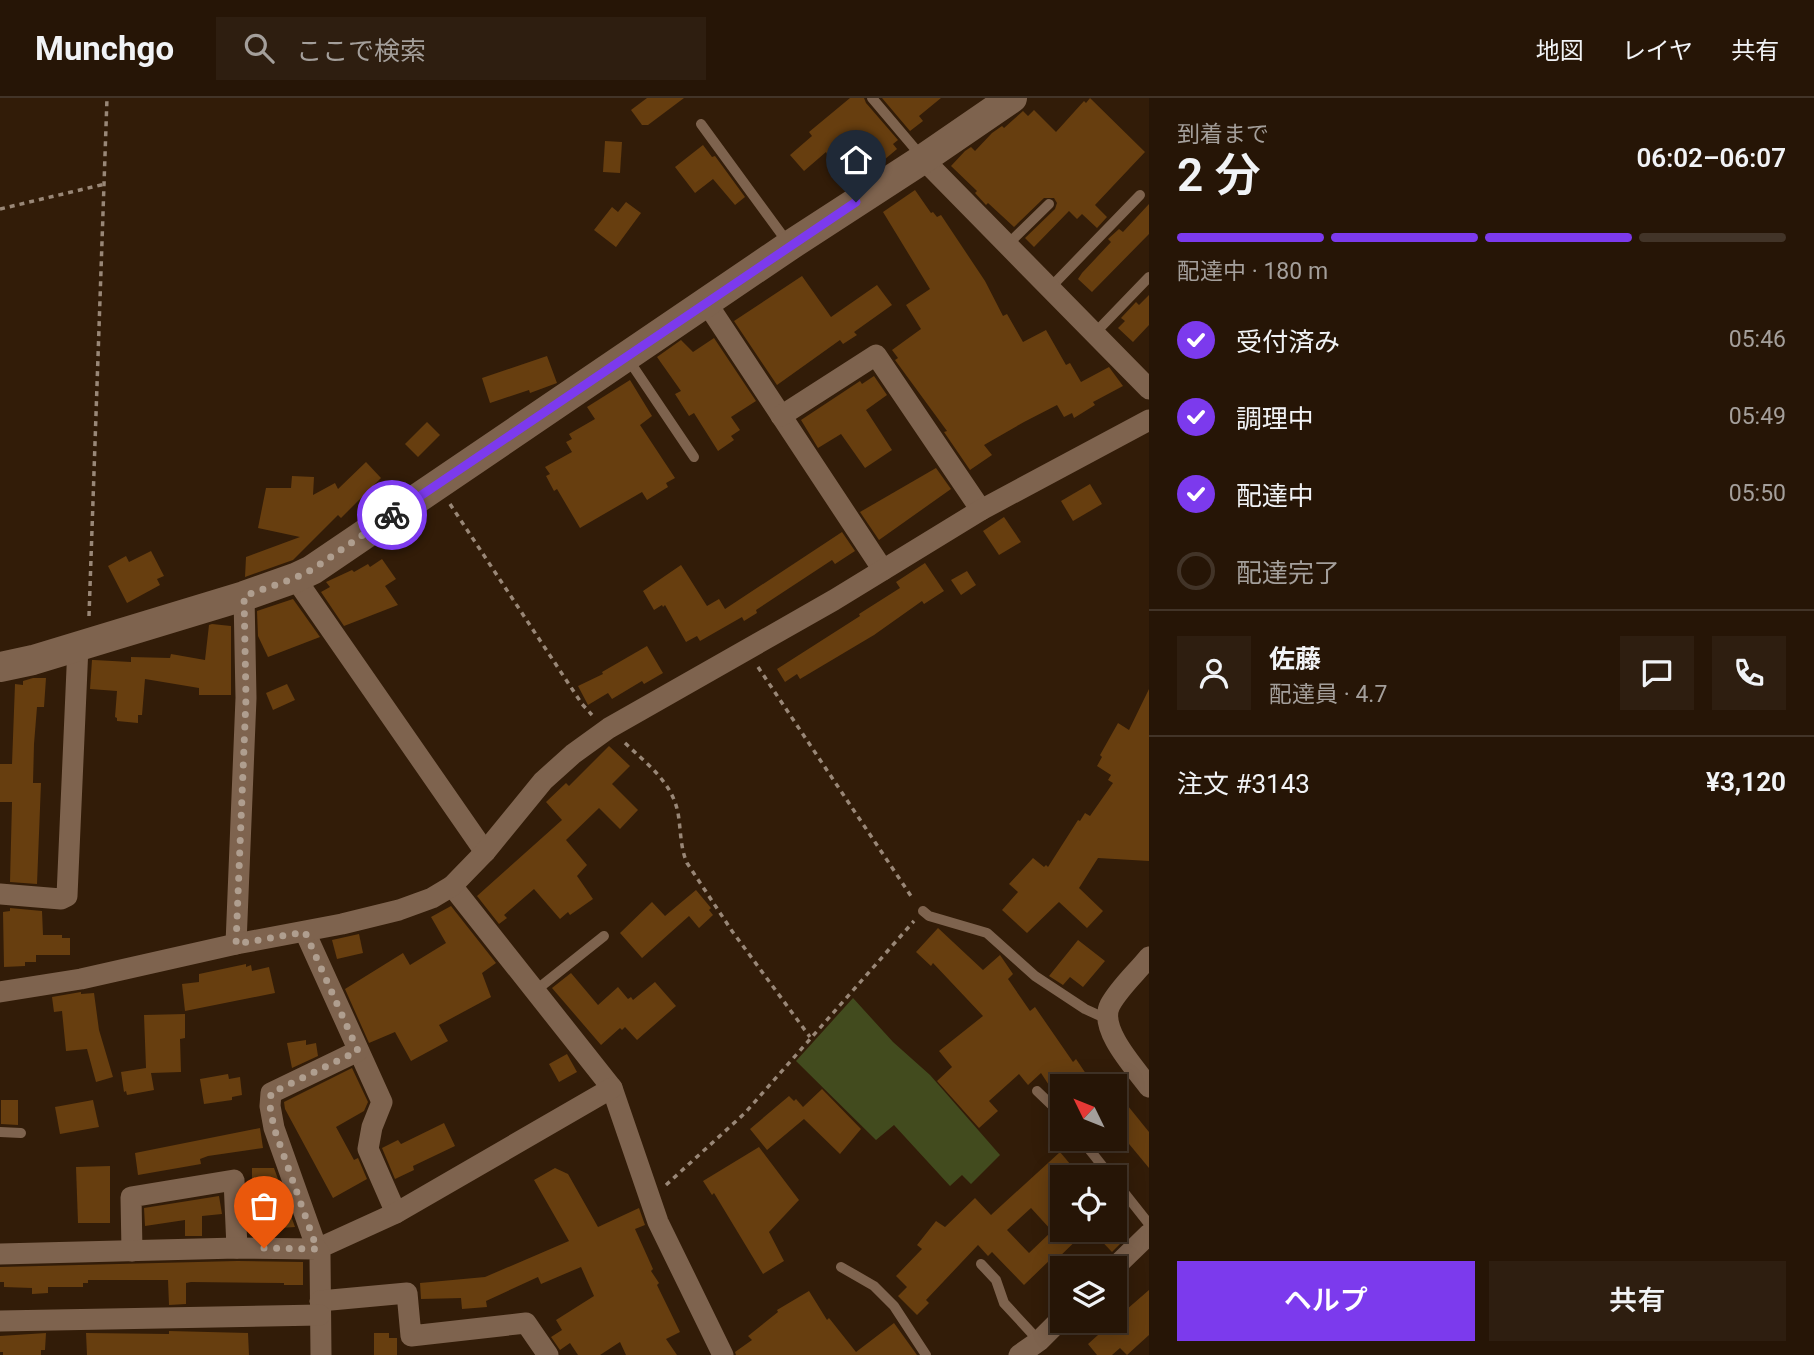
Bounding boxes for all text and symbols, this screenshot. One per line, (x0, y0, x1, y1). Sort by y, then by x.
search box (216, 17, 706, 80)
text: Munchgo (35, 29, 174, 68)
icon: search (240, 29, 278, 67)
text: ここで検索 (296, 36, 426, 66)
text: 地図 (1536, 37, 1584, 65)
text: レイヤ (1622, 37, 1693, 65)
text: 共有 (1731, 37, 1779, 65)
text: 到着まで (1177, 121, 1269, 148)
pin (826, 130, 886, 202)
icon: home (837, 141, 875, 179)
text: 06:02–06:07 (1636, 143, 1786, 173)
text: 2 分 (1177, 148, 1261, 202)
text: 配達中 · 180 m (1177, 258, 1328, 285)
icon: check (1177, 321, 1215, 359)
text: 05:46 (1729, 326, 1786, 353)
text: 受付済み (1236, 327, 1340, 357)
icon: check (1177, 398, 1215, 436)
text: 05:49 (1729, 403, 1786, 430)
text: 調理中 (1236, 404, 1314, 434)
icon: check (1177, 475, 1215, 513)
courier (357, 480, 427, 550)
text: 05:50 (1729, 480, 1786, 507)
text: 配達中 (1236, 481, 1314, 511)
icon: bike (373, 496, 411, 534)
text: 配達完了 (1236, 558, 1340, 588)
button: person (1177, 636, 1251, 710)
button: chat (1620, 636, 1694, 710)
button: phone (1712, 636, 1786, 710)
text: 佐藤 (1269, 644, 1321, 674)
text: 配達員 · 4.7 (1269, 681, 1387, 708)
text: ¥3,120 (1706, 767, 1786, 797)
text: 注文 #3143 (1177, 769, 1310, 799)
north arrow (1050, 1074, 1127, 1152)
map controls (1050, 1074, 1127, 1333)
button: locate (1050, 1165, 1127, 1242)
pin (234, 1176, 294, 1248)
icon: bag (245, 1187, 283, 1225)
button: layers (1050, 1256, 1127, 1333)
button: ヘルプ (1177, 1261, 1475, 1341)
button: 共有 (1489, 1261, 1786, 1341)

